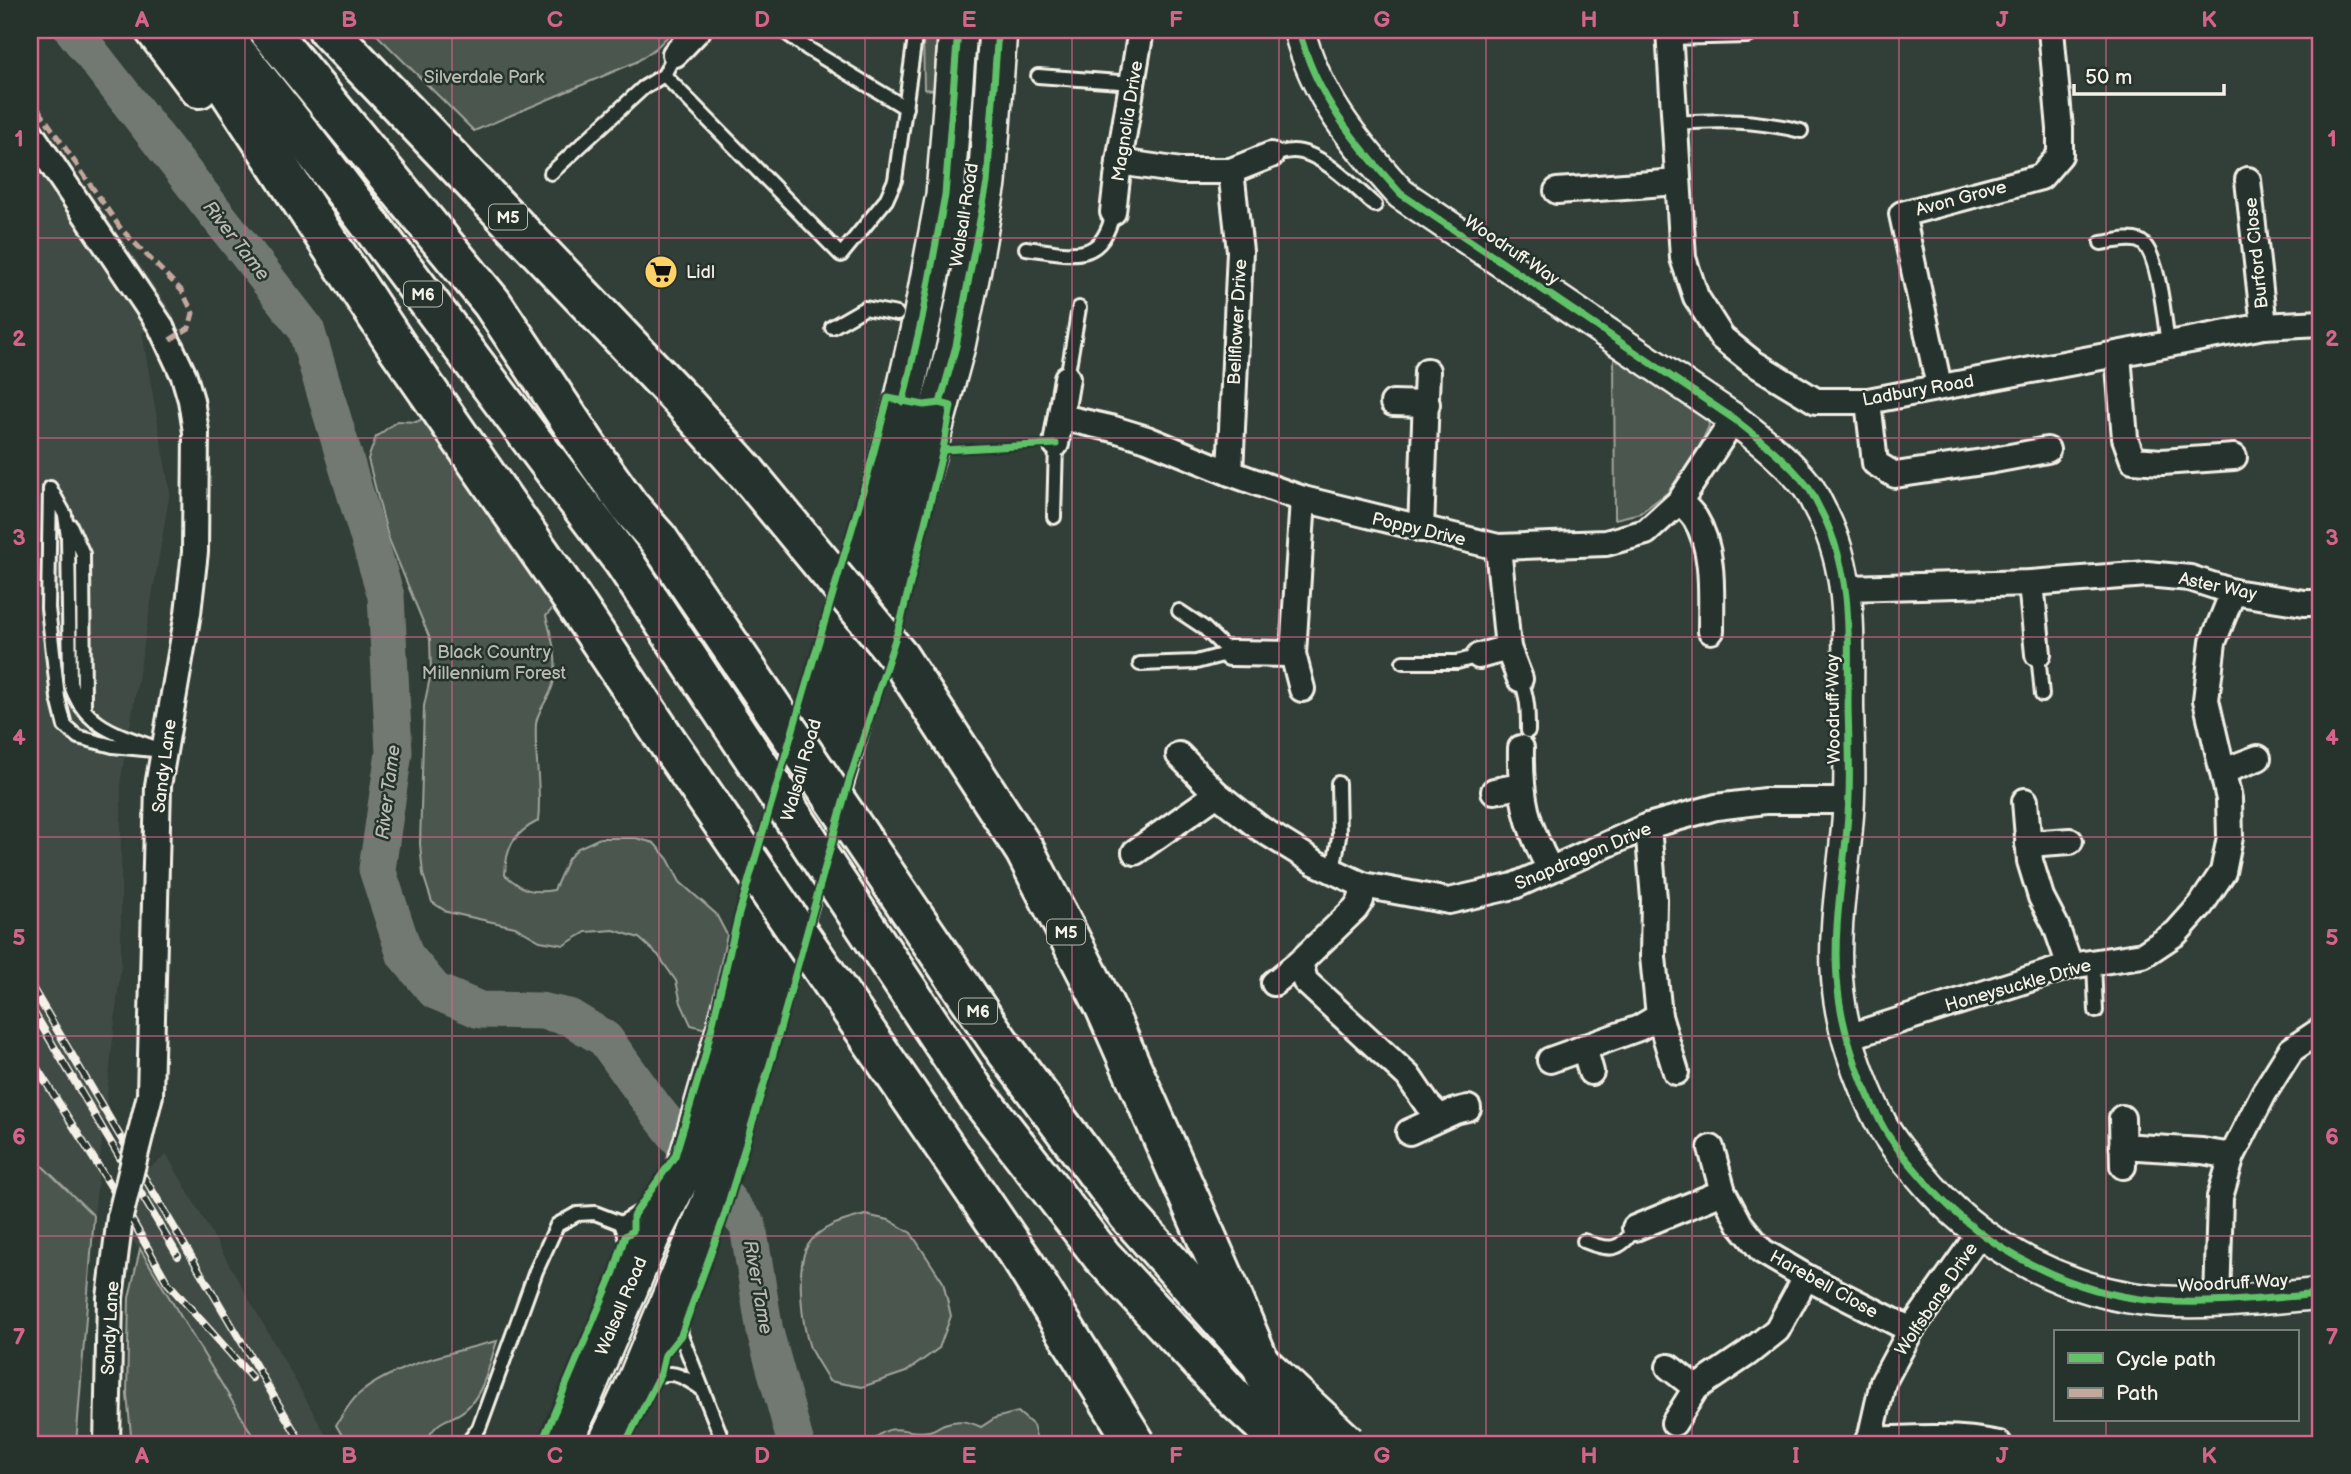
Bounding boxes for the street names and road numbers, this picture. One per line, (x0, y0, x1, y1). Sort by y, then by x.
street label: Magnolia Drive (1108, 59, 1147, 183)
street label: Walsall Road (946, 162, 983, 269)
street label: Avon Grove (1913, 176, 2009, 221)
street label: Burford Close (2240, 196, 2273, 310)
road number: M5 (489, 204, 527, 230)
street label: Woodruff Way (1460, 211, 1564, 290)
street label: Bellflower Drive (1224, 258, 1251, 385)
road number: M6 (404, 282, 442, 306)
street label: Ladbury Road (1861, 370, 1976, 411)
street label: Poppy Drive (1370, 509, 1468, 551)
street label: Aster Way (2177, 568, 2260, 605)
street label: Woodruff Way (1822, 653, 1845, 764)
street label: Walsall Road (777, 717, 826, 824)
street label: Sandy Lane (148, 718, 181, 814)
street label: Snapdragon Drive (1512, 818, 1655, 895)
road number: M5 (1047, 920, 1085, 944)
street label: Honeysuckle Drive (1943, 954, 2094, 1016)
road number: M6 (959, 998, 997, 1023)
street label: Wolfsbane Drive (1891, 1238, 1982, 1360)
street label: Harebell Close (1766, 1246, 1882, 1323)
street label: Walsall Road (591, 1254, 652, 1359)
street label: Woodruff Way (2177, 1270, 2290, 1297)
street label: Sandy Lane (98, 1280, 123, 1376)

